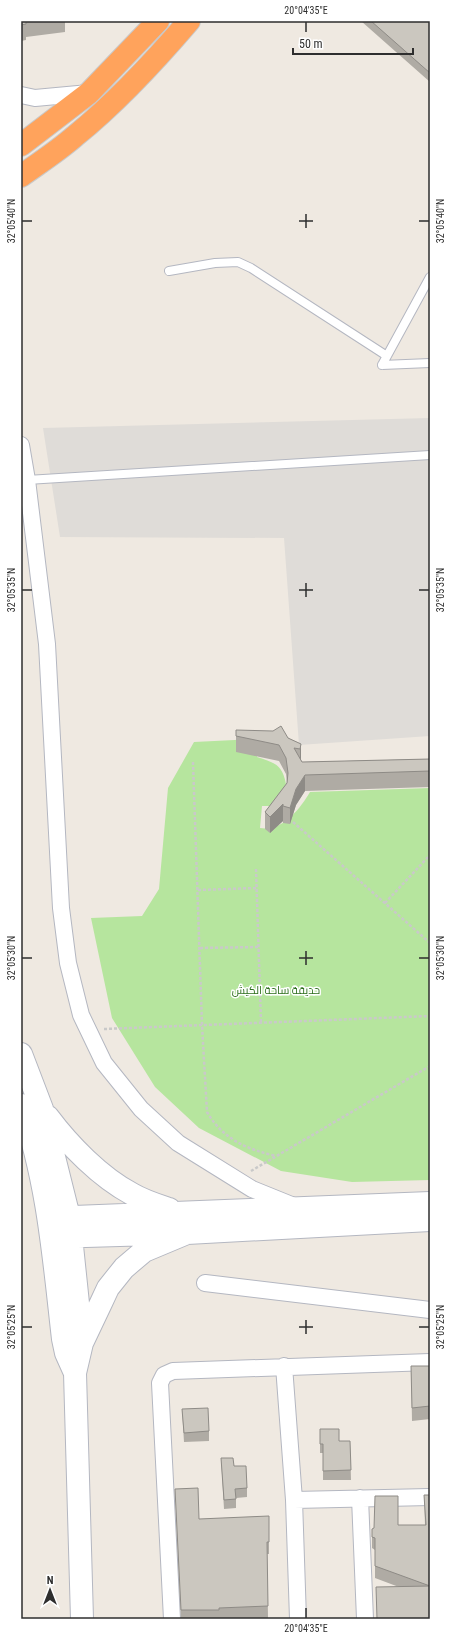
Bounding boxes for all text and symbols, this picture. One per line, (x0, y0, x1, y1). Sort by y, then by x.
text: 20°04'35"E (284, 5, 328, 16)
scale bar (293, 30, 413, 56)
text: 50 m (299, 37, 323, 51)
text: 32°05'40"N (6, 199, 17, 243)
text: 32°05'40"N (435, 199, 446, 243)
text: 32°05'35"N (6, 568, 17, 612)
text: 32°05'35"N (435, 568, 446, 612)
text: 32°05'30"N (6, 936, 17, 980)
text: 32°05'30"N (435, 936, 446, 980)
park label: حديقة ساحة الكيش (232, 984, 320, 997)
text: 32°05'25"N (6, 1305, 17, 1349)
text: 32°05'25"N (435, 1305, 446, 1349)
north arrow (30, 1570, 70, 1610)
text: N (47, 1574, 54, 1587)
text: 20°04'35"E (284, 1623, 328, 1634)

